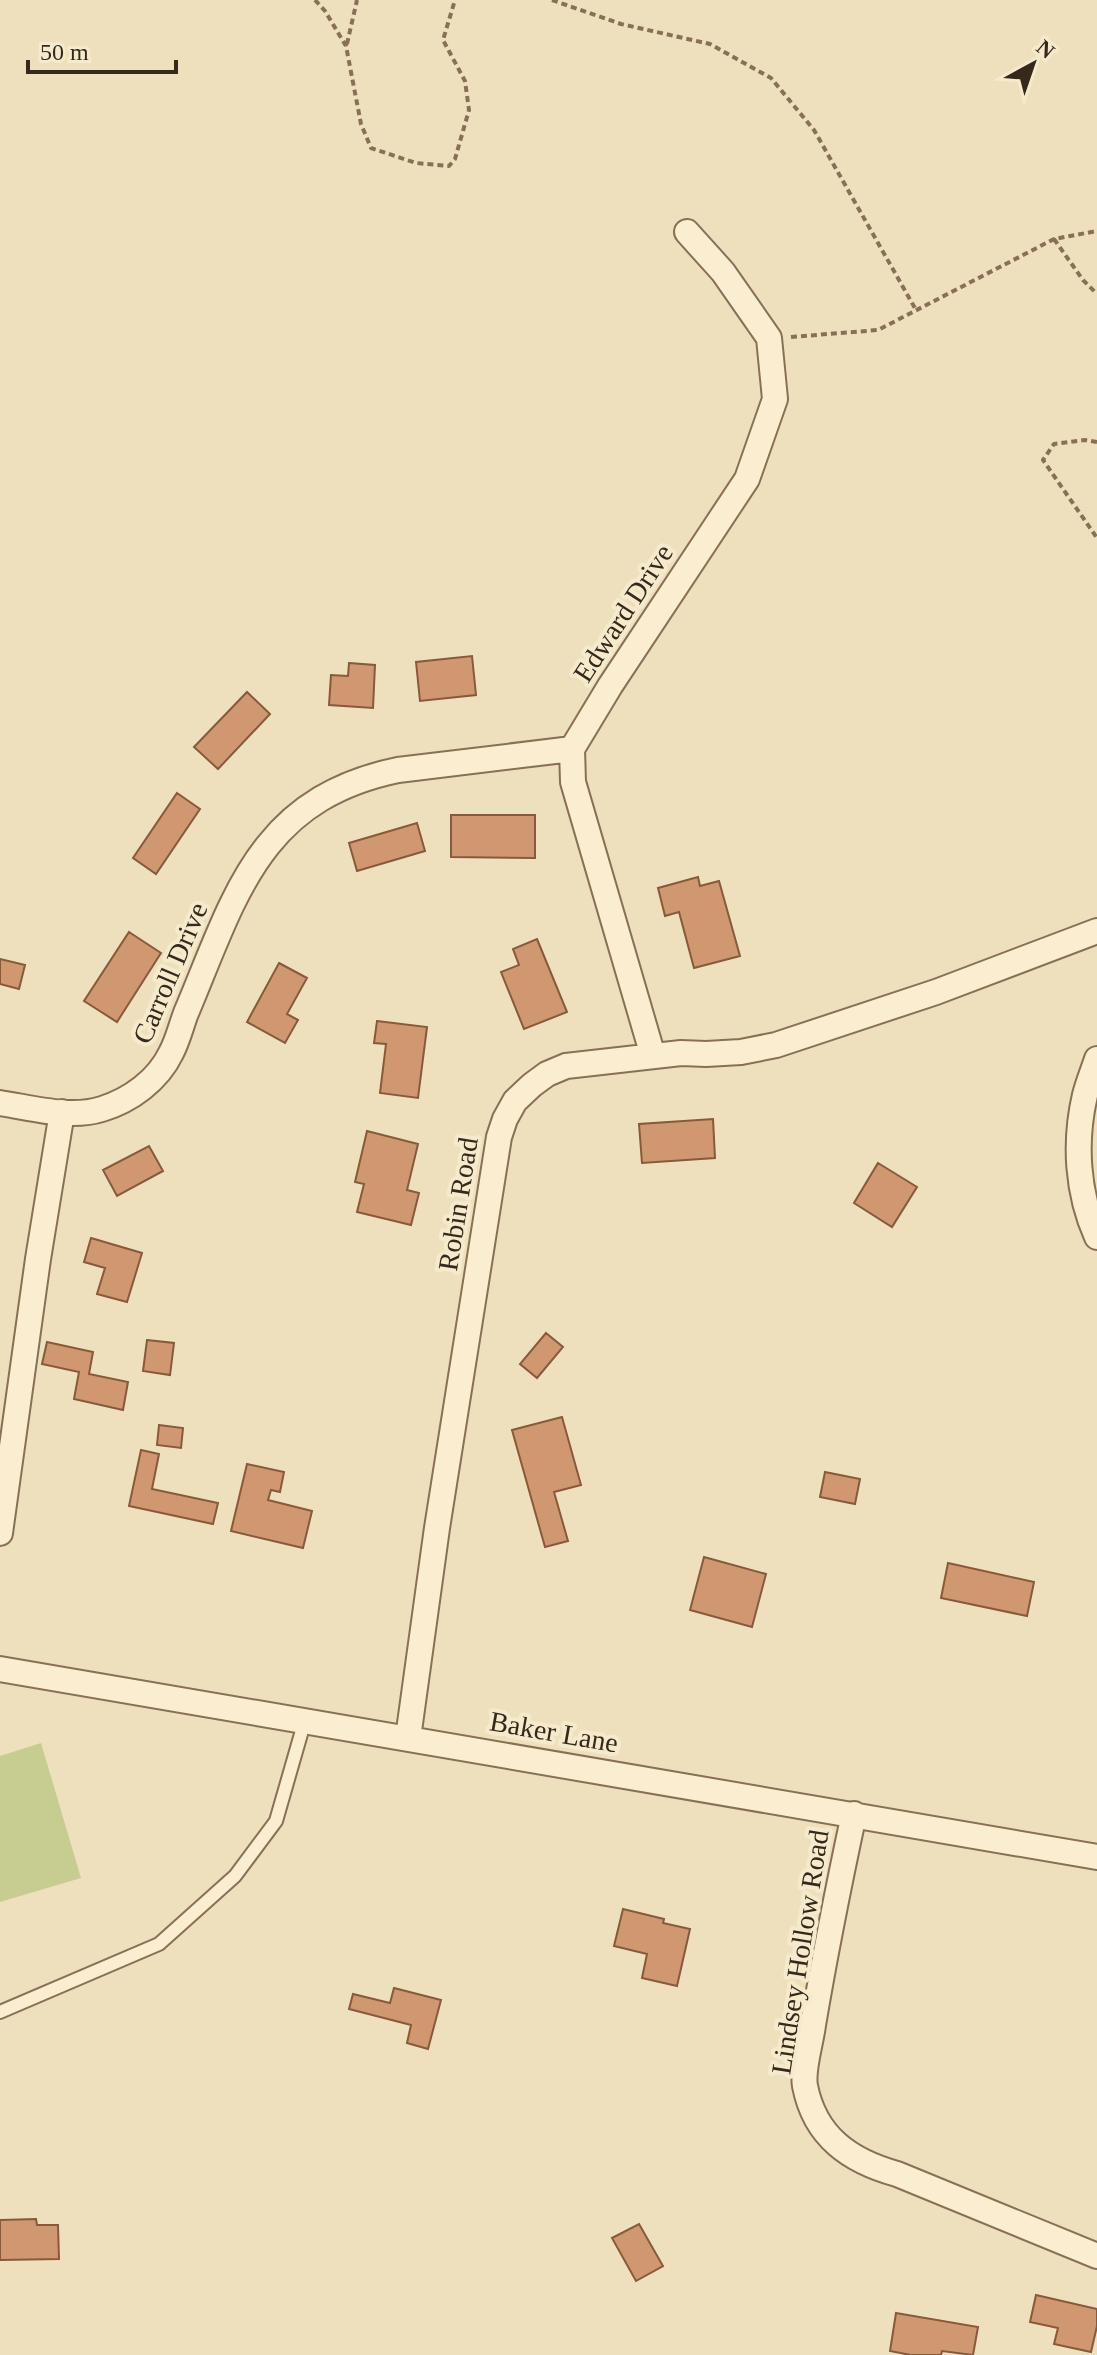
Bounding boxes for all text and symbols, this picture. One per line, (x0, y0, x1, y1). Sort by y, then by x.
scale bar (28, 24, 176, 74)
north arrow (993, 24, 1073, 104)
text: N (1031, 34, 1060, 64)
text: 50 m (40, 39, 89, 65)
street label: Edward Drive (567, 538, 679, 688)
street label: Carroll Drive (126, 898, 214, 1048)
street label: Robin Road (432, 1135, 484, 1273)
street label: Baker Lane (487, 1705, 621, 1759)
street label: Lindsey Hollow Road (765, 1827, 835, 2077)

